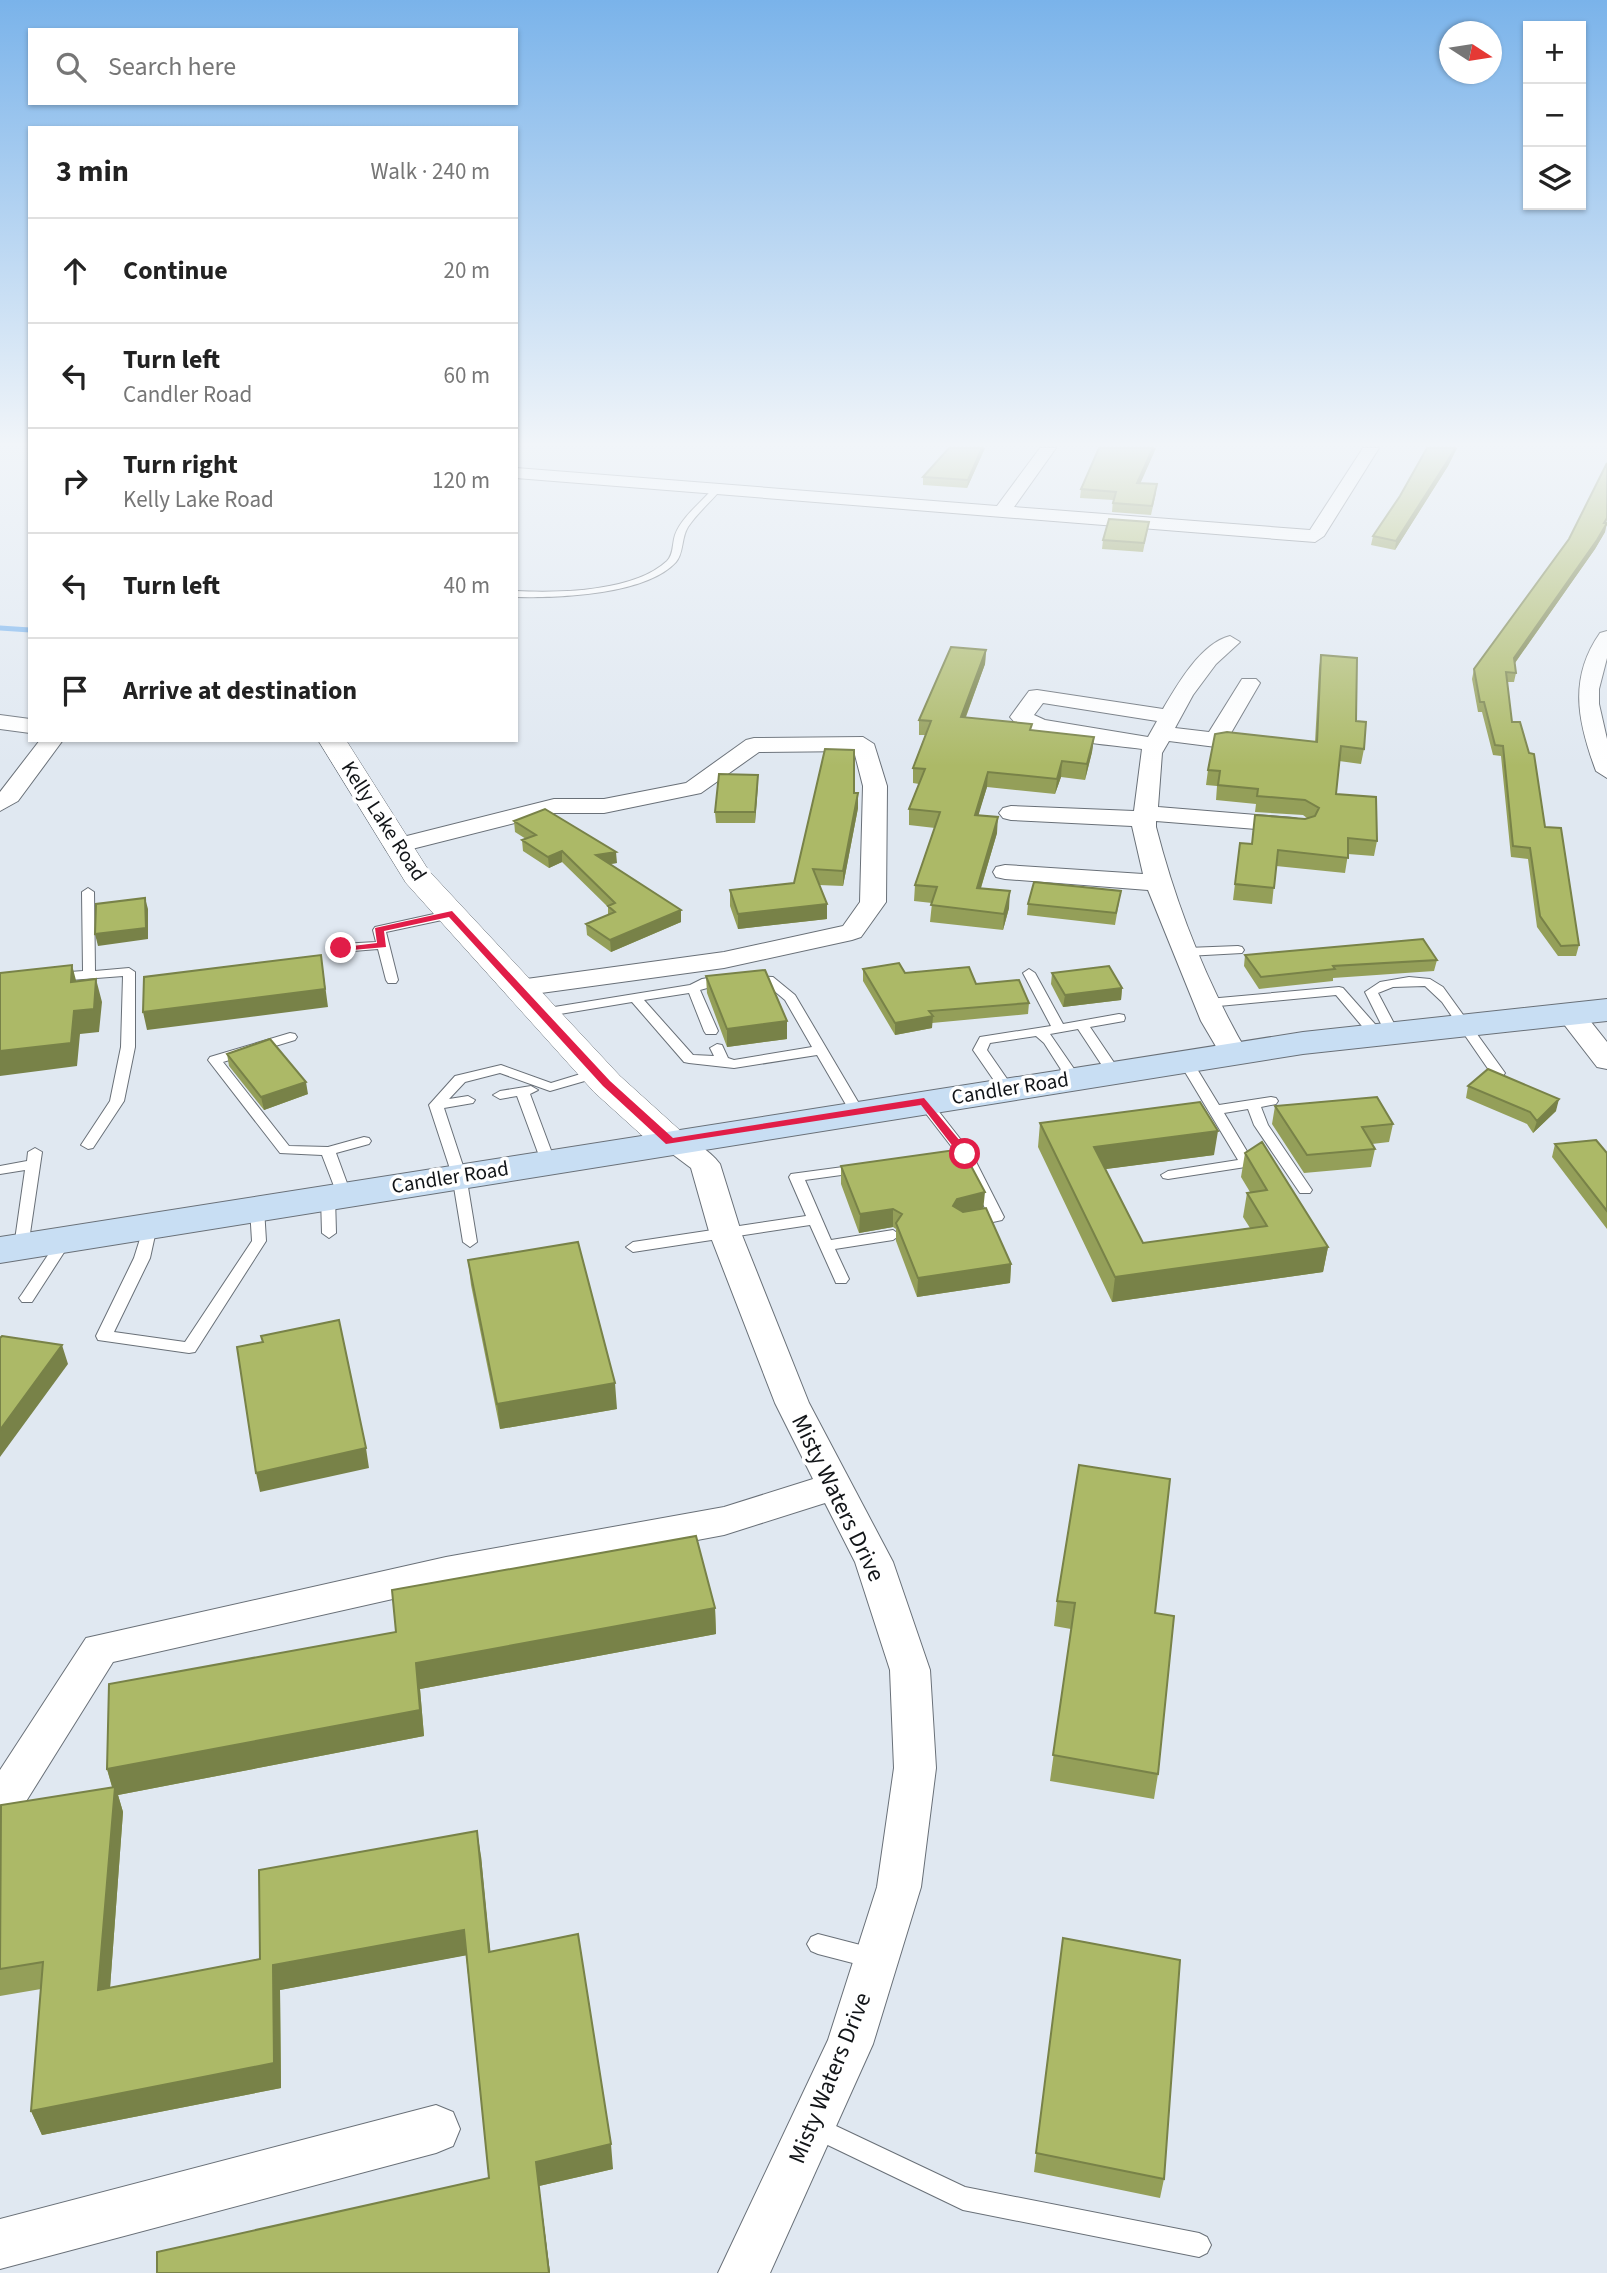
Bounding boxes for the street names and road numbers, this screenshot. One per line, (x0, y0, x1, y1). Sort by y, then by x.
street label: Kelly Lake Road (334, 755, 434, 887)
street label: Candler Road (949, 1064, 1071, 1112)
street label: Candler Road (389, 1153, 511, 1201)
street label: Misty Waters Drive (782, 1408, 894, 1588)
street label: Misty Waters Drive (780, 1987, 880, 2169)

